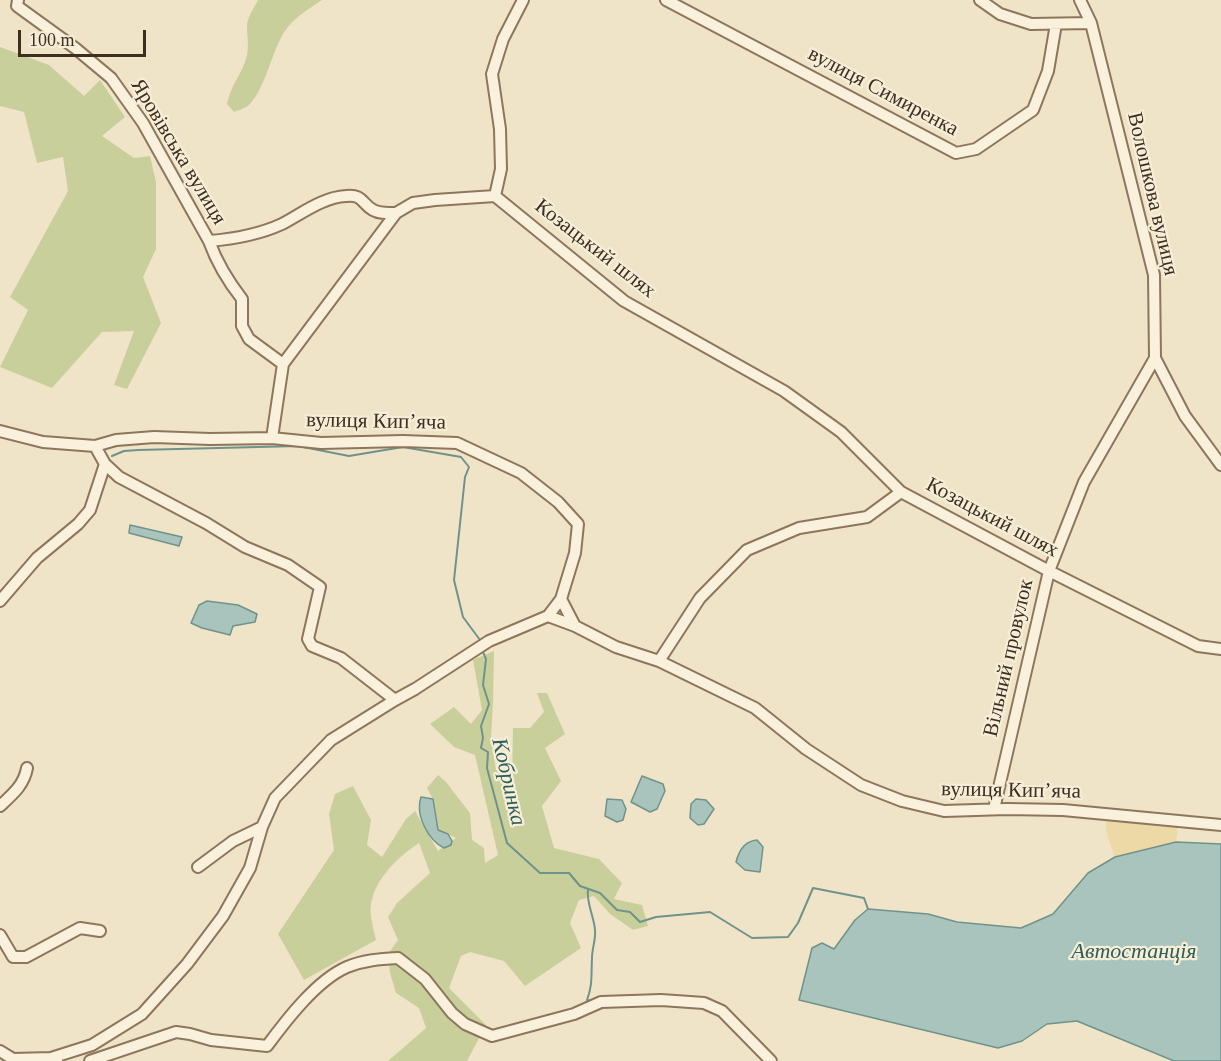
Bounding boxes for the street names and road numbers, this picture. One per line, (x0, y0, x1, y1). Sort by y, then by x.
street label: вулиця Симиренка (804, 42, 962, 142)
street label: Яровівська вулиця (125, 75, 231, 229)
street label: Волошкова вулиця (1121, 110, 1183, 278)
street label: Козацький шлях (529, 194, 661, 304)
street label: вулиця Кипʼяча (306, 408, 446, 436)
street label: Козацький шлях (921, 472, 1063, 564)
street label: Вільний провулок (979, 577, 1039, 739)
street label: вулиця Кипʼяча (941, 777, 1081, 805)

